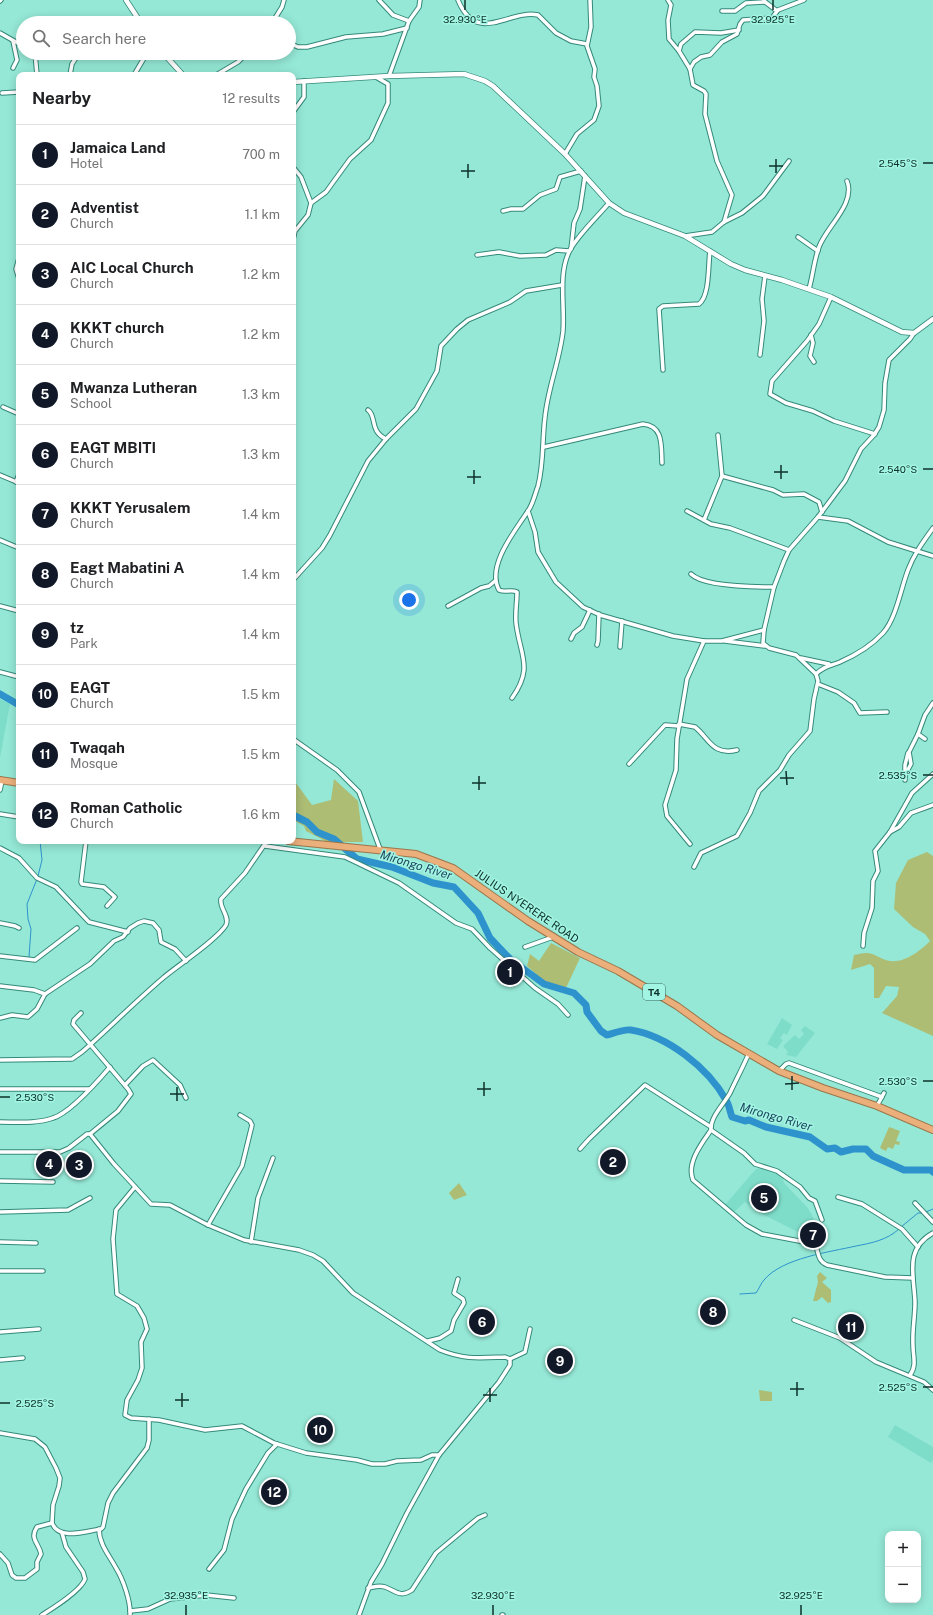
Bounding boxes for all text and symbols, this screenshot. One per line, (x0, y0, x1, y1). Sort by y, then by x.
text: 32.930°E (443, 13, 487, 25)
text: 32.925°E (751, 13, 795, 25)
search box (16, 16, 296, 60)
icon: search (30, 27, 52, 49)
text: Search here (62, 30, 146, 47)
text: Nearby (32, 88, 91, 108)
text: 12 results (222, 91, 280, 106)
text: Jamaica Land (70, 139, 166, 156)
text: 1 (42, 147, 48, 162)
text: 700 m (242, 147, 280, 162)
text: Hotel (70, 156, 103, 171)
text: 2.545°S (879, 157, 918, 169)
text: Adventist (70, 199, 139, 216)
text: 2 (41, 207, 49, 222)
text: 1.1 km (245, 207, 280, 222)
text: Church (70, 216, 114, 231)
text: AIC Local Church (70, 259, 194, 276)
text: 3 (41, 267, 49, 282)
text: 1.2 km (242, 267, 280, 282)
text: Church (70, 276, 114, 291)
text: KKKT church (70, 319, 164, 336)
text: 4 (41, 327, 49, 342)
text: 1.2 km (242, 327, 280, 342)
text: Church (70, 336, 114, 351)
text: Mwanza Lutheran (70, 379, 197, 396)
text: 5 (41, 387, 49, 402)
text: 1.3 km (242, 387, 280, 402)
text: School (70, 396, 112, 411)
text: EAGT MBITI (70, 439, 156, 456)
text: 6 (41, 447, 49, 462)
text: 1.3 km (242, 447, 280, 462)
text: Church (70, 456, 114, 471)
text: 2.540°S (879, 463, 917, 475)
text: KKKT Yerusalem (70, 499, 190, 516)
text: 7 (41, 507, 49, 522)
text: 1.4 km (242, 507, 280, 522)
text: Church (70, 516, 114, 531)
text: Eagt Mabatini A (70, 559, 184, 576)
text: 8 (41, 567, 49, 582)
text: 1.4 km (242, 567, 280, 582)
text: Church (70, 576, 114, 591)
your location (399, 590, 419, 610)
text: tz (70, 619, 84, 636)
text: 9 (41, 627, 49, 642)
text: 1.4 km (242, 627, 280, 642)
text: Park (70, 636, 98, 651)
text: EAGT (70, 679, 110, 696)
text: 10 (38, 687, 52, 702)
text: 1.5 km (242, 687, 280, 702)
text: Church (70, 696, 114, 711)
text: Twaqah (70, 739, 125, 756)
text: 11 (39, 747, 51, 762)
text: 1.5 km (242, 747, 280, 762)
text: Mosque (70, 756, 118, 771)
text: 2.535°S (879, 769, 918, 781)
text: Roman Catholic (70, 799, 183, 816)
text: 12 (38, 807, 52, 822)
text: 1.6 km (242, 807, 280, 822)
text: Church (70, 816, 114, 831)
water label: Mirongo River (378, 847, 454, 883)
street label: JULIUS NYERERE ROAD (473, 867, 582, 945)
pin: 1 (497, 957, 523, 987)
road number: T4 (643, 984, 665, 1000)
text: 2.530°S (879, 1075, 917, 1087)
text: 2.530°S (16, 1091, 54, 1103)
water label: Mirongo River (738, 1100, 814, 1134)
pin: 2 (600, 1147, 626, 1177)
pin: 4 (36, 1149, 62, 1179)
pin: 3 (66, 1150, 92, 1180)
pin: 5 (751, 1183, 777, 1213)
pin: 7 (800, 1220, 826, 1250)
pin: 8 (700, 1297, 726, 1327)
pin: 6 (469, 1307, 495, 1337)
pin: 11 (838, 1312, 864, 1342)
pin: 9 (547, 1346, 573, 1376)
text: 2.525°S (879, 1381, 917, 1393)
text: 2.525°S (16, 1397, 54, 1409)
pin: 10 (307, 1415, 333, 1445)
pin: 12 (261, 1477, 287, 1507)
map controls (885, 1531, 921, 1603)
button: + (885, 1531, 921, 1567)
button: − (885, 1567, 921, 1603)
text: 32.935°E (164, 1589, 208, 1601)
text: 32.930°E (471, 1589, 515, 1601)
text: 32.925°E (779, 1589, 823, 1601)

